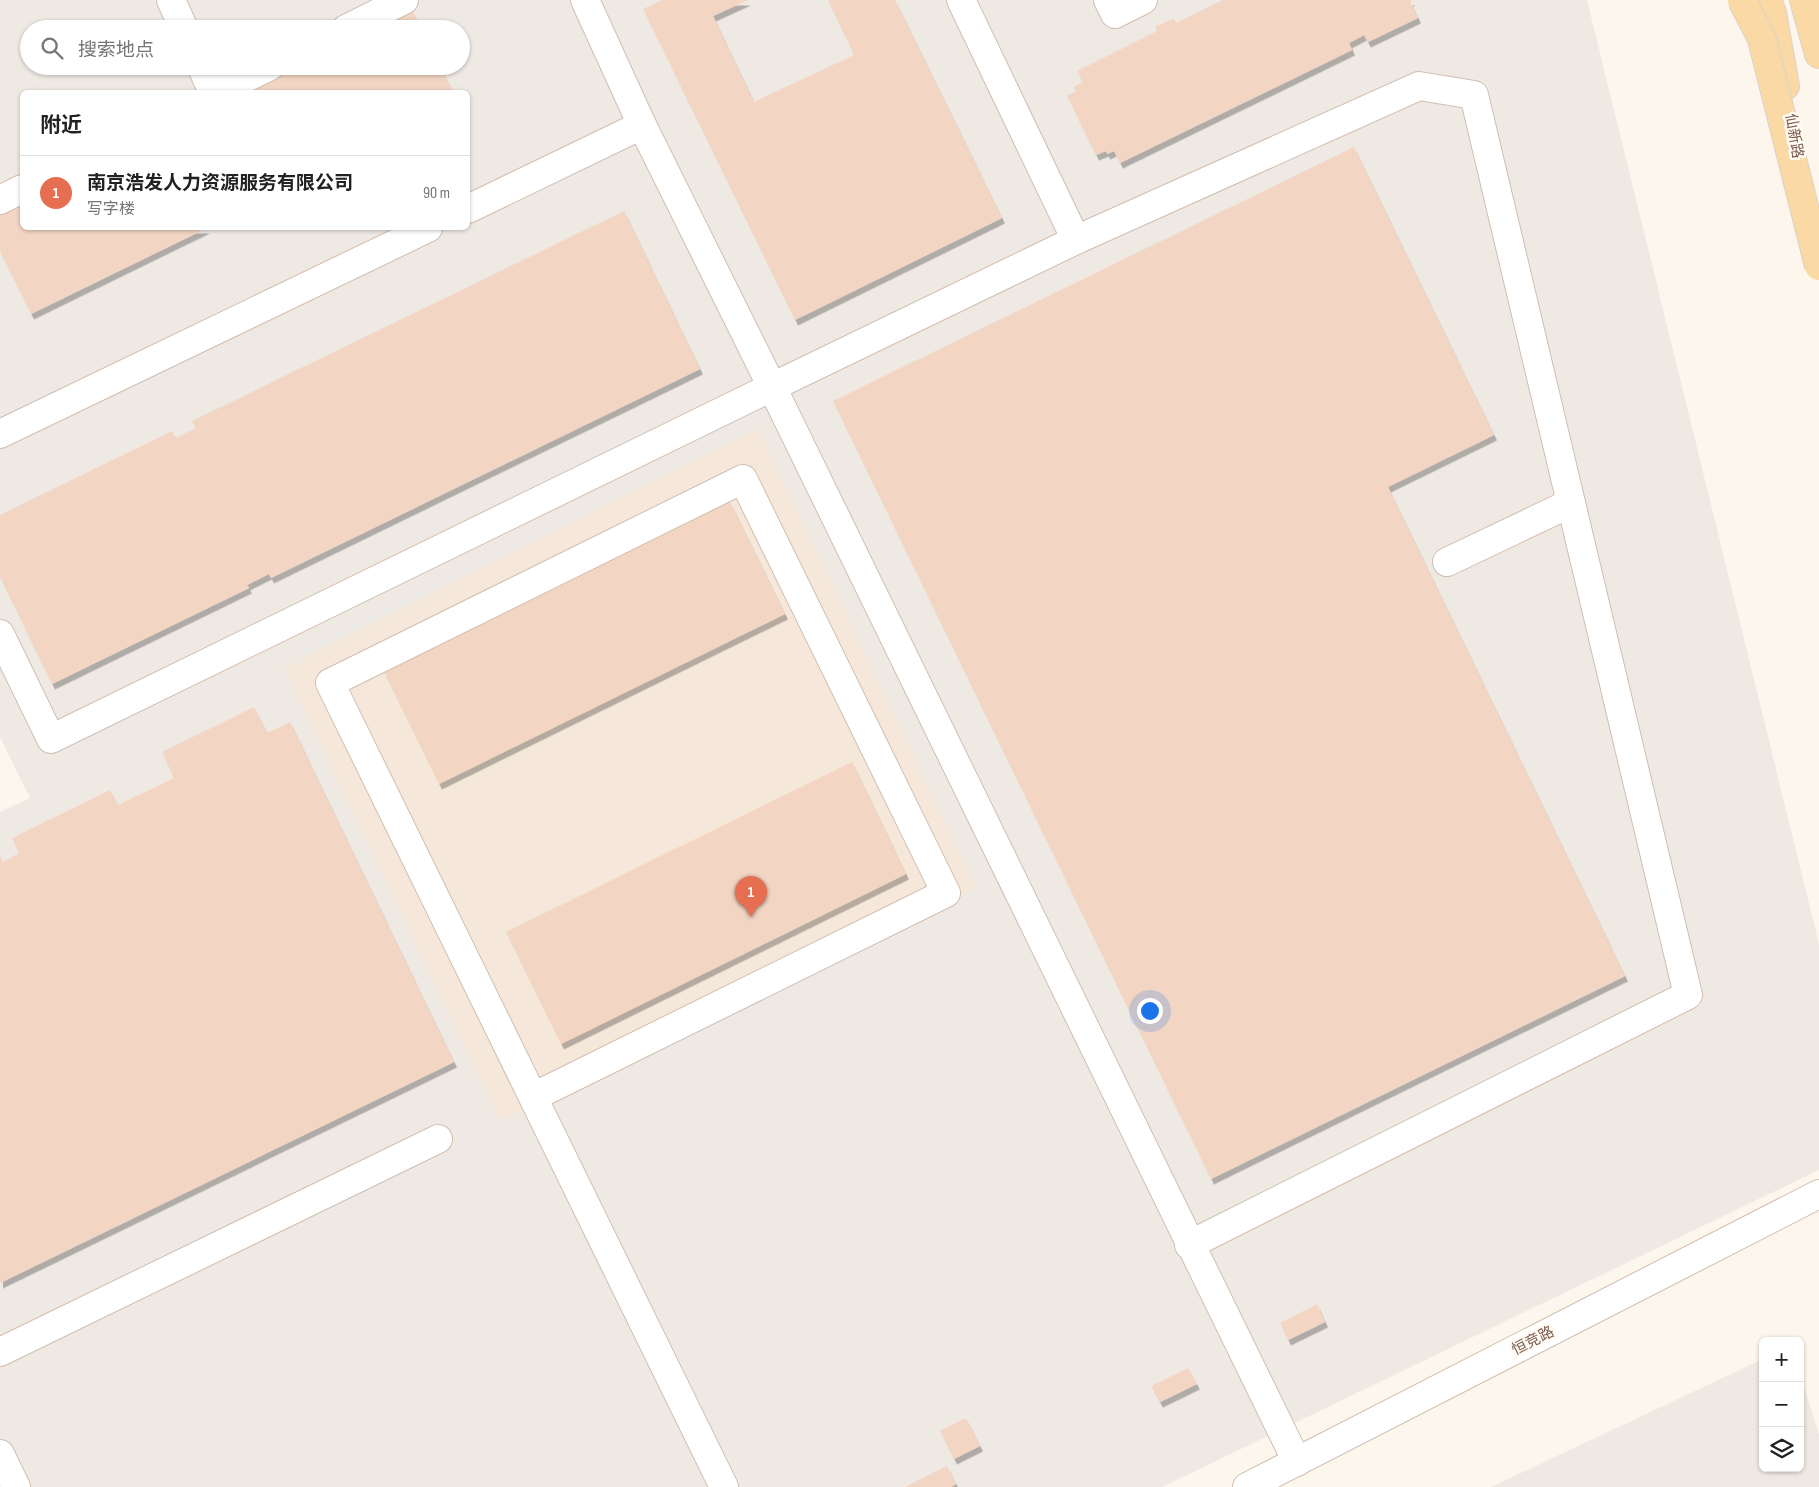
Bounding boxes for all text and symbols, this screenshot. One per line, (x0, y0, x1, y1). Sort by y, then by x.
search box (20, 20, 470, 75)
icon: search (38, 34, 66, 62)
text: 搜索地点 (78, 39, 154, 62)
street label: 仙新路 (1781, 112, 1807, 160)
text: 附近 (40, 113, 82, 138)
text: 南京浩发人力资源服务有限公司 (87, 172, 353, 195)
text: 1 (53, 184, 59, 203)
text: 90 m (423, 184, 450, 203)
text: 写字楼 (87, 200, 135, 219)
pin: 1 (735, 876, 767, 917)
your location (1137, 998, 1163, 1024)
street label: 恒竞路 (1509, 1322, 1557, 1360)
map controls (1759, 1337, 1804, 1472)
button: + (1759, 1337, 1804, 1382)
button: − (1759, 1382, 1804, 1427)
button: layers (1759, 1427, 1804, 1472)

